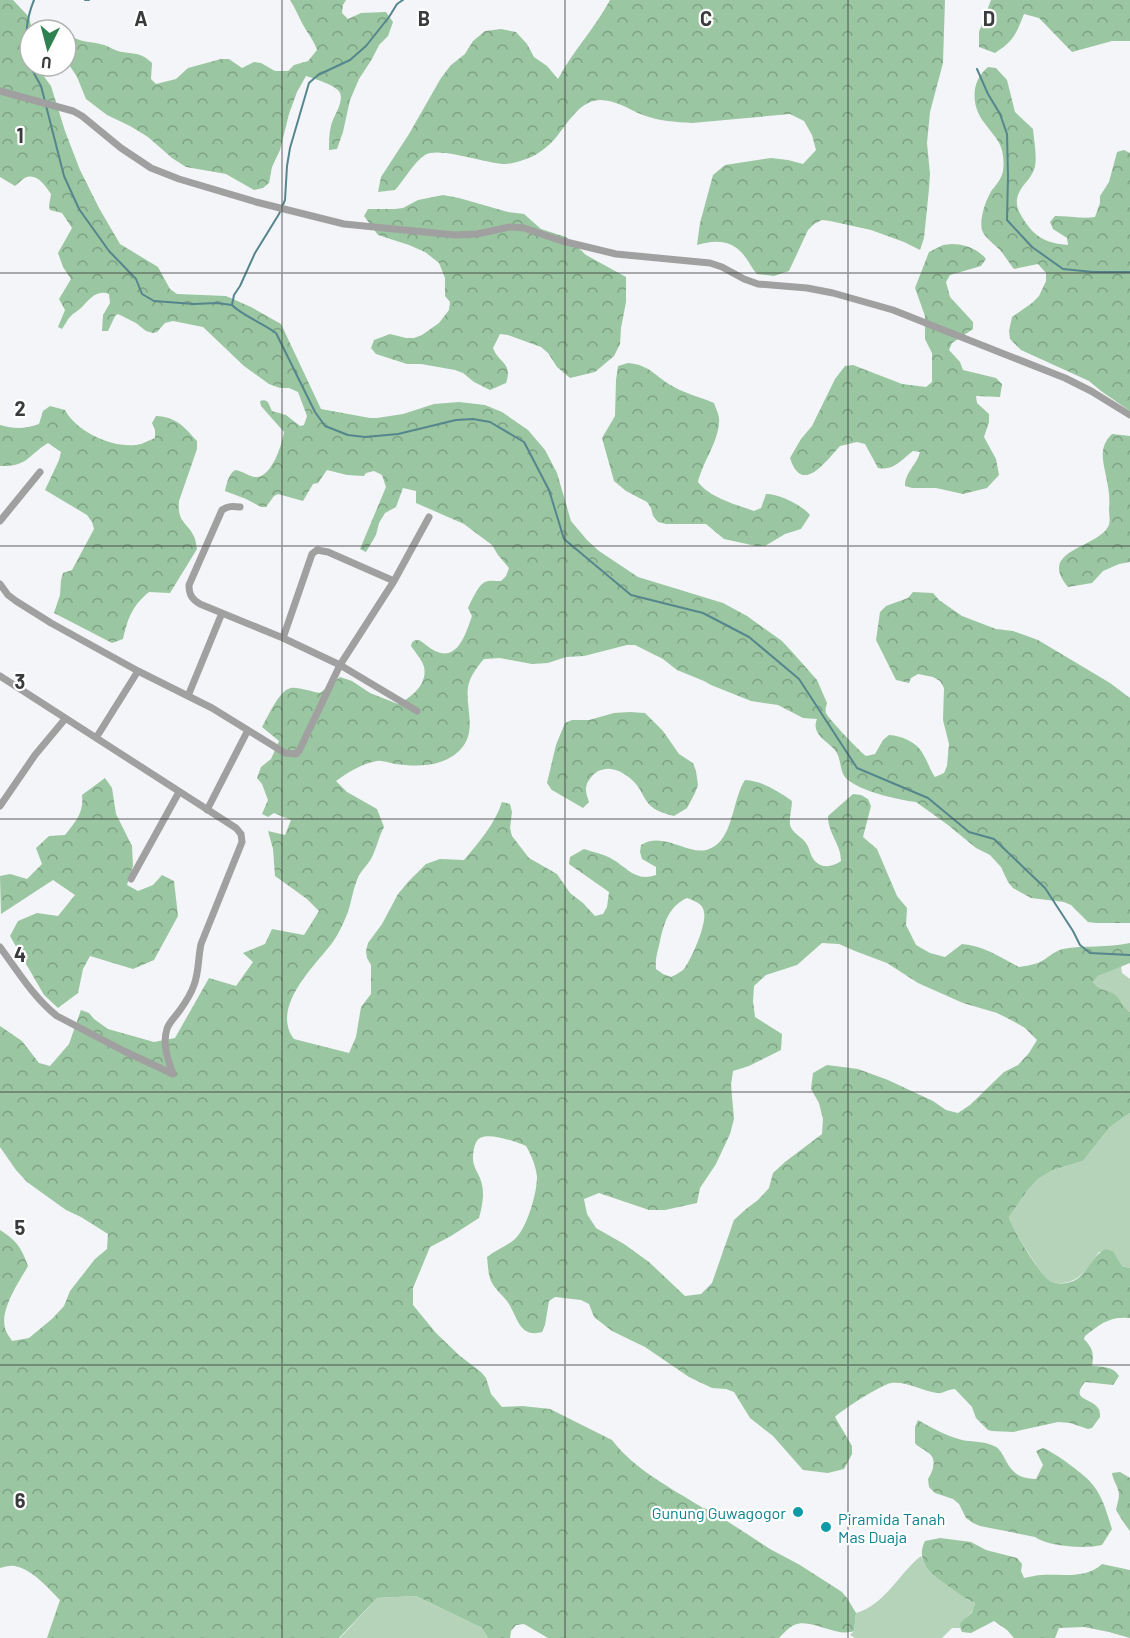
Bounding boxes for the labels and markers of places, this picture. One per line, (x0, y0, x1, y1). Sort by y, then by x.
place label: Gunung Guwagogor (652, 1503, 786, 1522)
marker: Gunung Guwagogor (791, 1505, 805, 1519)
place label: Piramida Tanah Mas Duaja (838, 1509, 945, 1546)
marker: Piramida Tanah Mas Duaja (819, 1520, 833, 1534)

